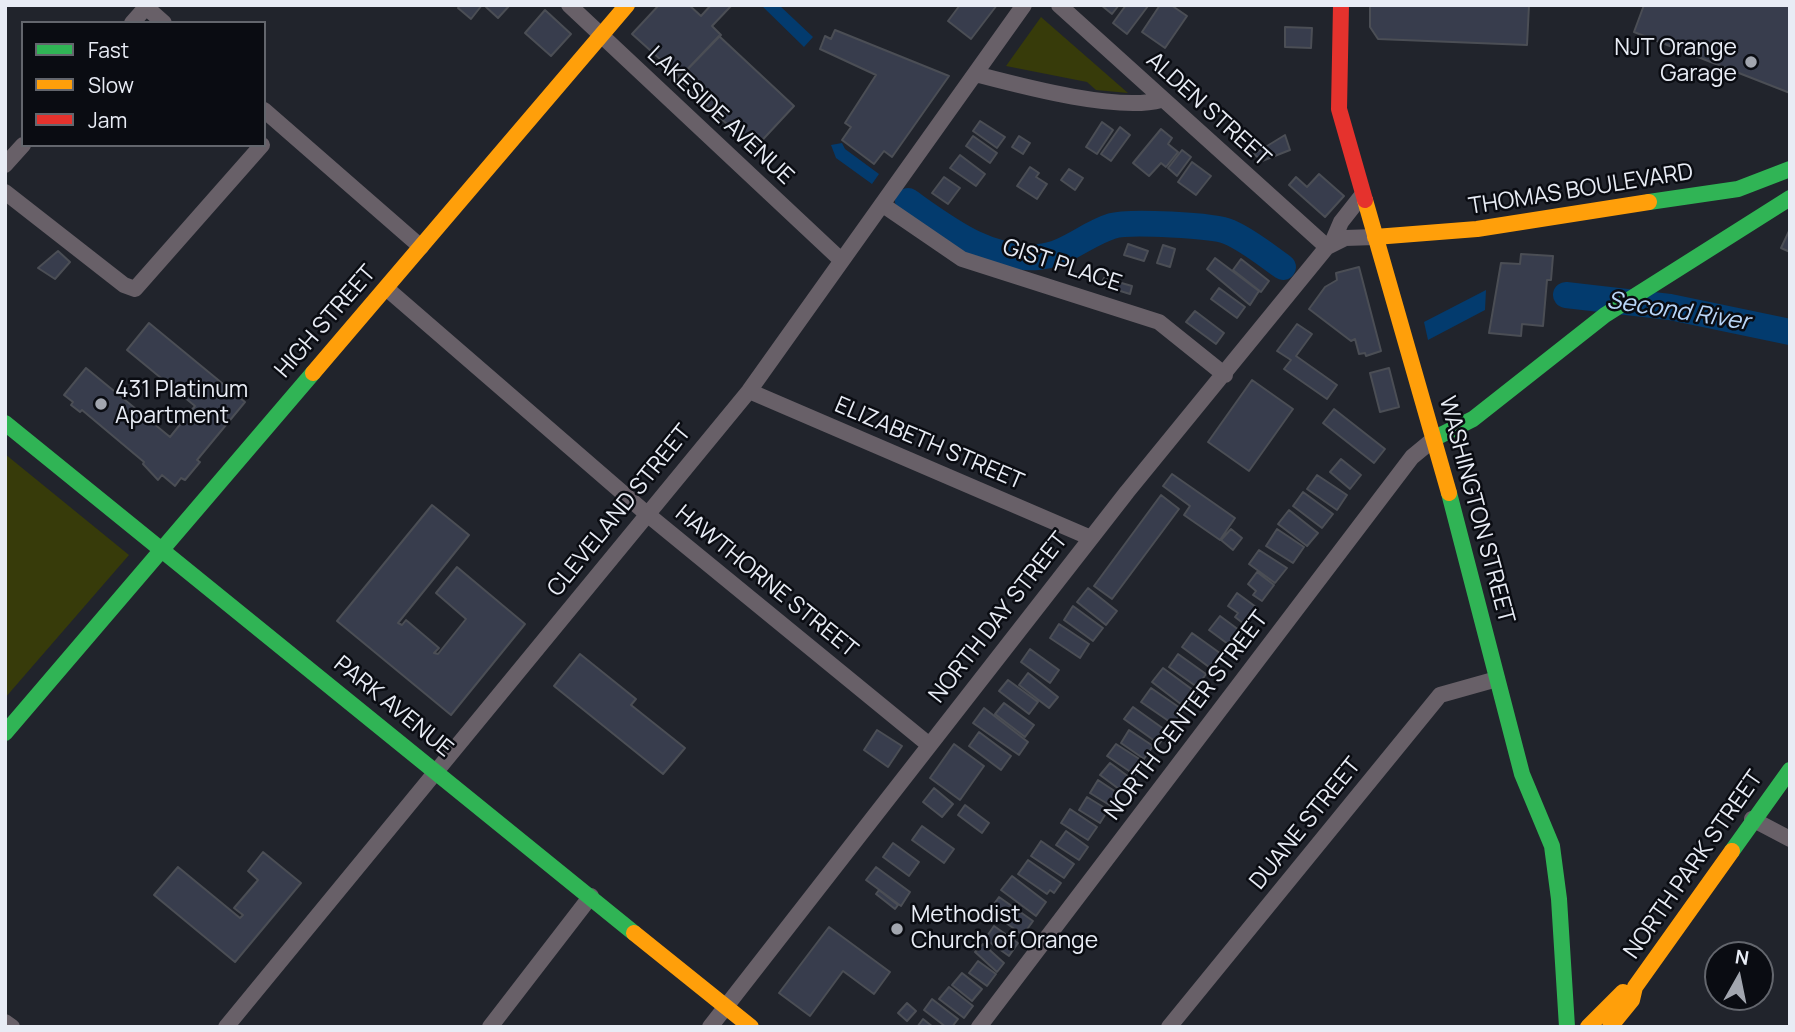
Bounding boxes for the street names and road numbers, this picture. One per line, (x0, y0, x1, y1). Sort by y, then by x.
street label: LAKESIDE AVENUE (641, 41, 799, 191)
street label: ALDEN STREET (1140, 47, 1276, 173)
street label: THOMAS BOULEVARD (1467, 159, 1695, 221)
street label: GIST PLACE (999, 234, 1125, 298)
street label: HIGH STREET (270, 260, 382, 384)
street label: ELIZABETH STREET (830, 392, 1028, 496)
street label: WASHINGTON STREET (1432, 393, 1520, 627)
street label: CLEVELAND STREET (542, 420, 698, 602)
street label: HAWTHORNE STREET (669, 500, 863, 664)
street label: NORTH DAY STREET (924, 527, 1074, 709)
street label: NORTH CENTER STREET (1099, 606, 1275, 826)
street label: PARK AVENUE (328, 651, 458, 763)
street label: DUANE STREET (1245, 753, 1367, 895)
street label: NORTH PARK STREET (1619, 766, 1769, 964)

